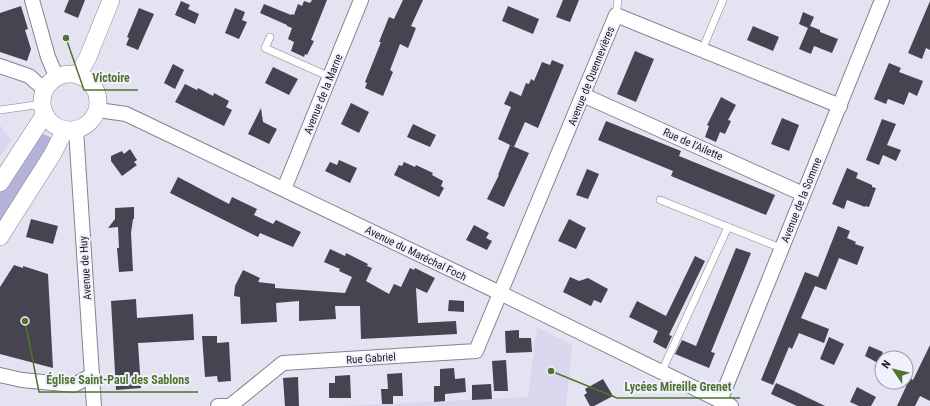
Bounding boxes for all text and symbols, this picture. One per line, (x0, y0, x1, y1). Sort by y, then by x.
street label: Avenue de Quennevières (566, 25, 617, 128)
street label: Avenue de la Marne (302, 52, 345, 136)
callout: Victoire (84, 66, 138, 90)
text: Victoire (92, 71, 130, 85)
street label: Rue de l'Ailette (661, 126, 725, 163)
street label: Avenue de la Somme (778, 156, 824, 245)
street label: Avenue du Maréchal Foch (363, 223, 469, 284)
street label: Avenue de Huy (77, 235, 94, 300)
street label: Rue Gabriel (346, 350, 396, 367)
north arrow (874, 350, 914, 390)
text: N (879, 358, 894, 371)
callout: Église Saint-Paul des Sablons (39, 368, 198, 392)
text: Église Saint-Paul des Sablons (46, 372, 190, 387)
callout: Lycées Mireille Grenet (617, 374, 740, 398)
text: Lycées Mireille Grenet (625, 380, 732, 394)

